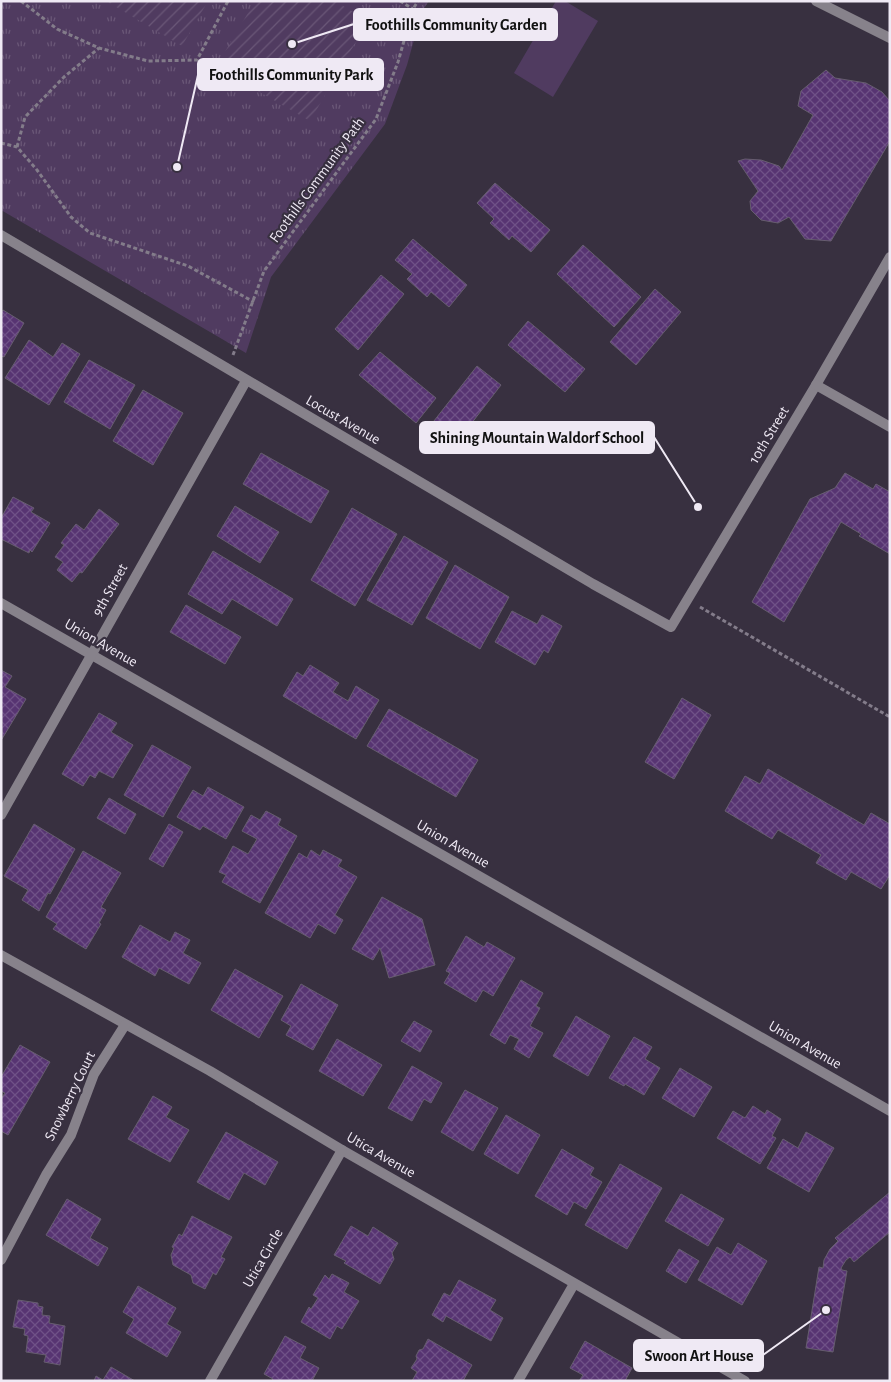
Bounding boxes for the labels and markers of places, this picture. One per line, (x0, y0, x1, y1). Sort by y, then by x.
callout: Foothills Community Garden (354, 9, 557, 40)
callout: Foothills Community Park (198, 59, 383, 90)
callout: Shining Mountain Waldorf School (420, 422, 654, 453)
callout: Swoon Art House (634, 1340, 763, 1371)

